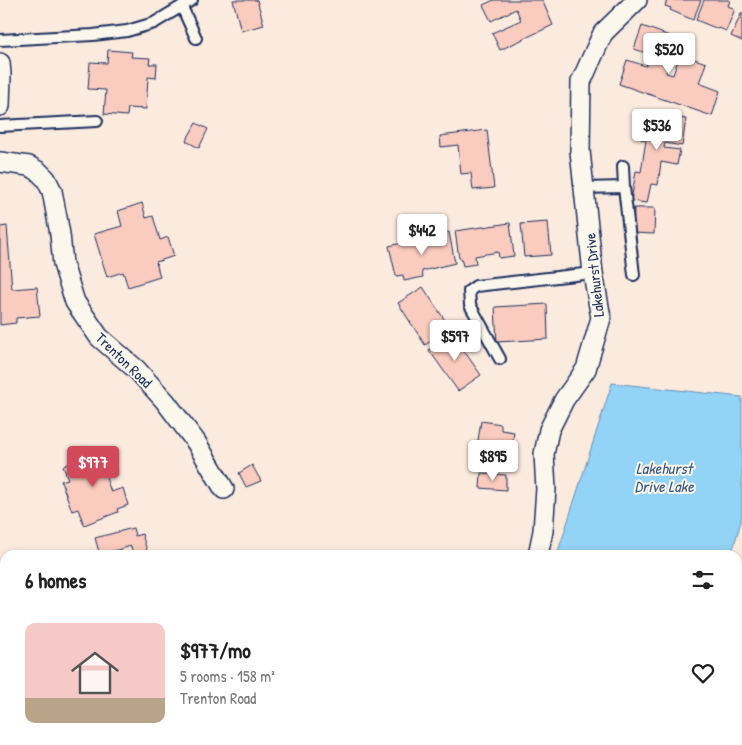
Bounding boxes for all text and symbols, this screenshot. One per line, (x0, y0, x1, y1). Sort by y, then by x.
pin: $520 (639, 32, 699, 75)
text: $520 (654, 38, 684, 60)
pin: $536 (627, 108, 687, 151)
text: $536 (643, 114, 671, 136)
pin: $442 (392, 214, 452, 256)
text: $442 (408, 219, 436, 241)
street label: Lakehurst Drive (579, 232, 609, 318)
pin: $597 (425, 320, 485, 362)
text: $597 (441, 325, 469, 347)
street label: Trenton Road (91, 328, 157, 393)
pin: $895 (463, 440, 523, 482)
text: $895 (479, 445, 507, 467)
pin: $977 (63, 446, 123, 488)
text: $977 (78, 451, 108, 473)
water label: Lakehurst Drive Lake (634, 457, 695, 497)
text: 6 homes (25, 566, 86, 595)
icon: filters (689, 566, 717, 594)
text: $977/mo (180, 636, 251, 665)
icon: home (65, 643, 125, 703)
icon: heart (689, 659, 717, 687)
text: 5 rooms · 158 m² (180, 665, 275, 687)
text: Trenton Road (180, 687, 256, 709)

